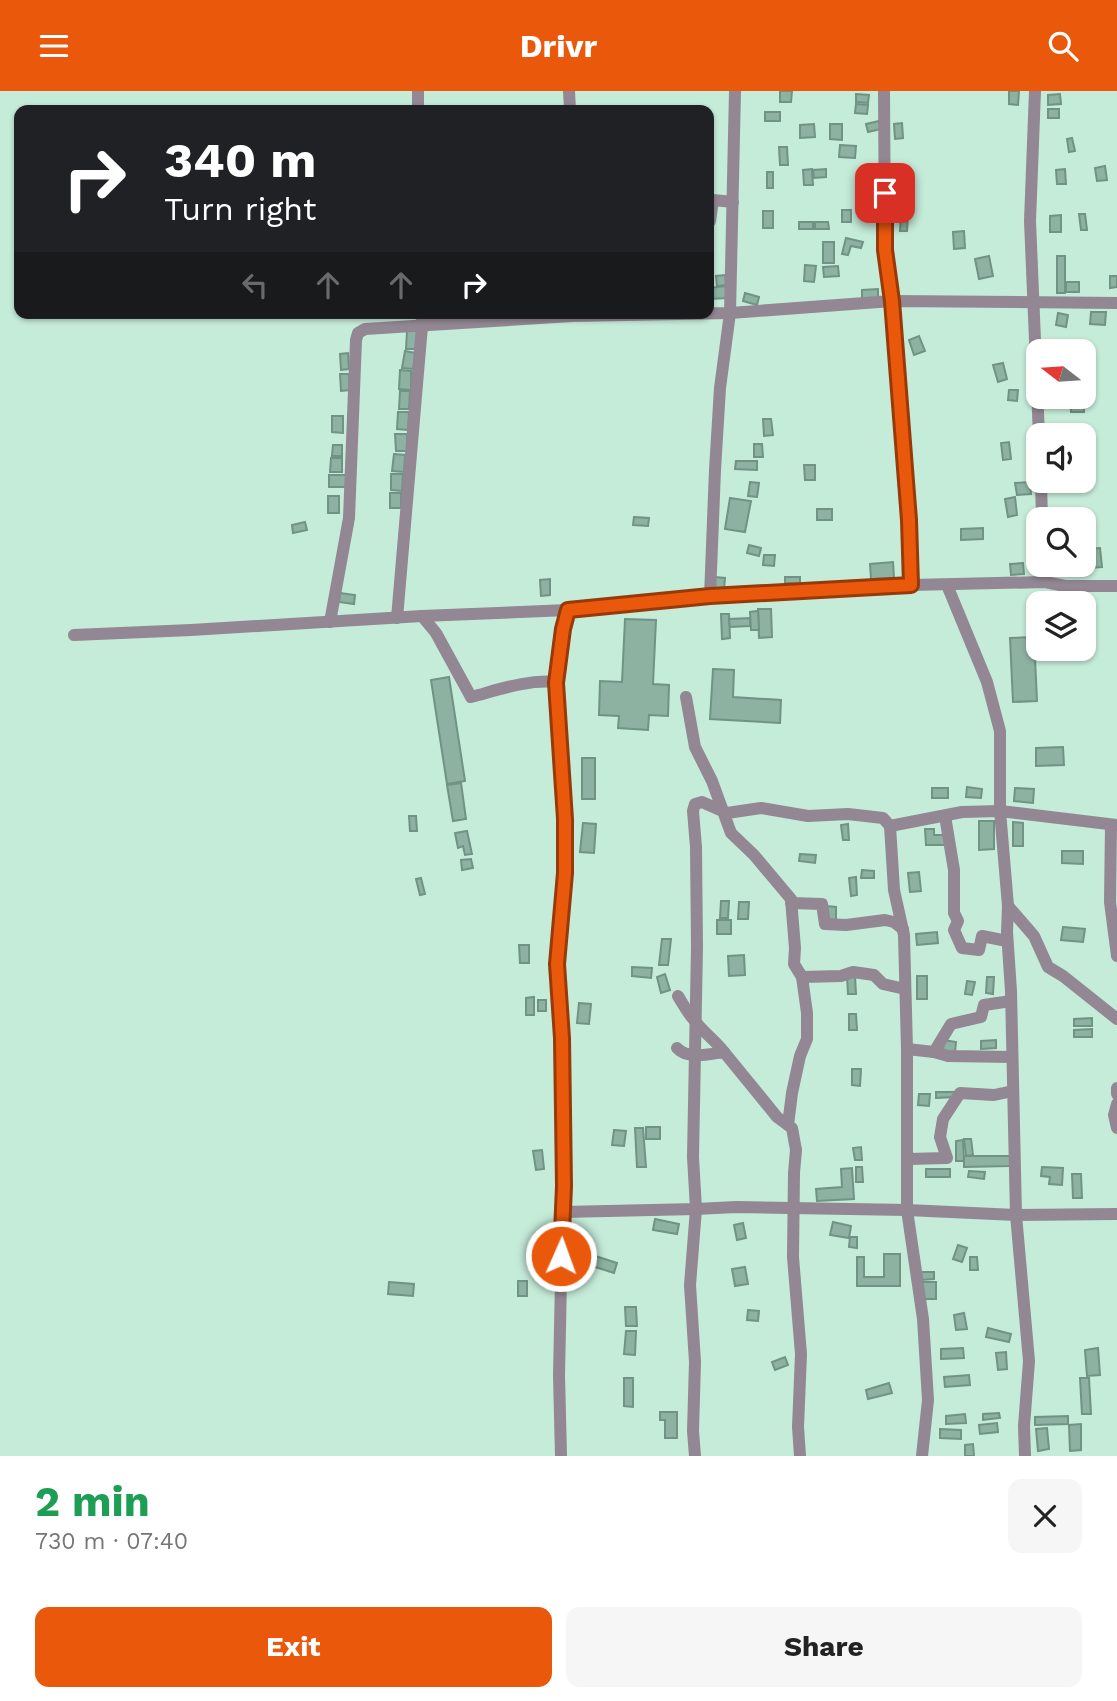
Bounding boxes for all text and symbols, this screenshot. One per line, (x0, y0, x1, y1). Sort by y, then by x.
icon: menu (35, 27, 73, 65)
text: Drivr (520, 27, 597, 65)
icon: search (1044, 27, 1082, 65)
text: 340 m (164, 131, 316, 189)
icon: right (49, 133, 140, 224)
pin (855, 163, 915, 223)
icon: arrive (866, 174, 904, 212)
text: Turn right (164, 190, 316, 228)
icon: left (236, 266, 274, 304)
icon: ahead (309, 266, 347, 304)
icon: ahead (382, 266, 420, 304)
icon: right (455, 266, 493, 304)
north arrow (1026, 339, 1096, 409)
map controls (1026, 339, 1096, 661)
button: sound (1026, 423, 1096, 493)
button: search (1026, 507, 1096, 577)
button: layers (1026, 591, 1096, 661)
position arrow (524, 1219, 598, 1293)
text: 2 min (35, 1477, 150, 1526)
button: close (1008, 1479, 1082, 1553)
text: 730 m · 07:40 (35, 1528, 188, 1555)
button: Exit (35, 1607, 552, 1687)
button: Share (566, 1607, 1082, 1687)

